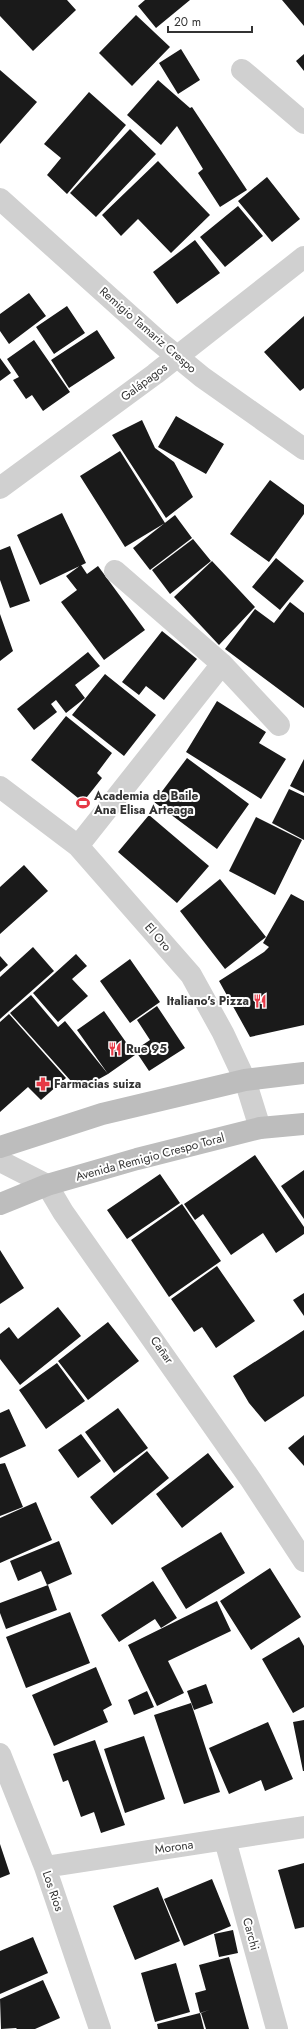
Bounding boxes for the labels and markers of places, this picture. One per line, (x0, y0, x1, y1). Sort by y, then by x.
place label: Academia de Baile Ana Elisa Arteaga (93, 787, 199, 819)
sports icon: Academia de Baile Ana Elisa Arteaga (75, 795, 91, 811)
place label: Italiano's Pizza (167, 992, 249, 1010)
restaurant icon: Italiano's Pizza (252, 993, 268, 1009)
place label: Rue 95 (126, 1040, 167, 1058)
restaurant icon: Rue 95 (107, 1041, 123, 1057)
place label: Farmacias suiza (54, 1075, 141, 1093)
pharmacy icon: Farmacias suiza (35, 1076, 51, 1092)

